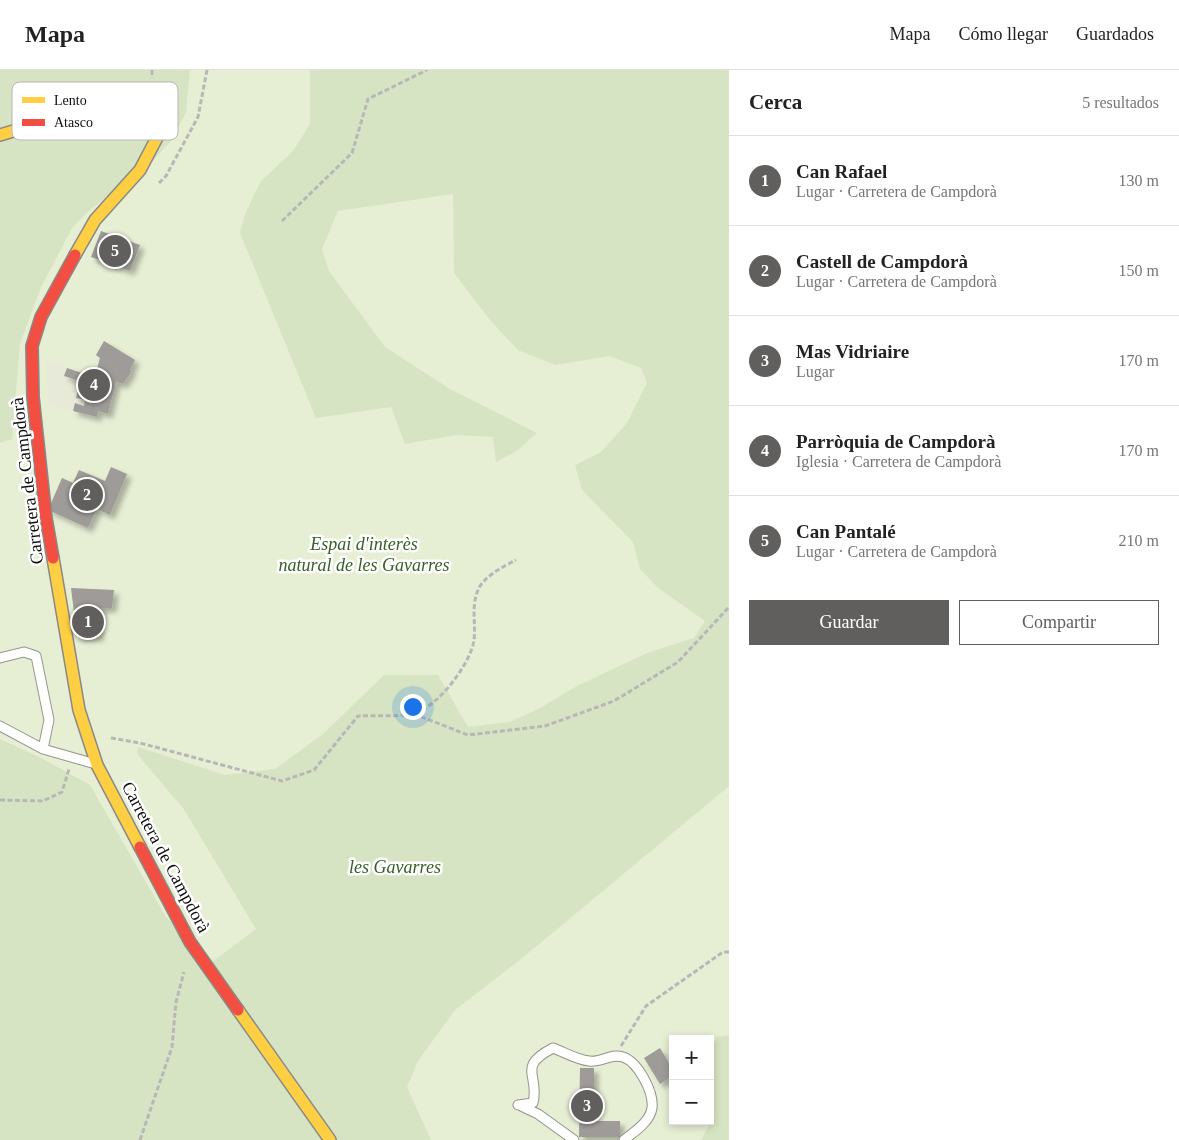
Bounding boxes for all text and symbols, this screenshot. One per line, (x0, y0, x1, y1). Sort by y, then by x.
text: Mapa (25, 21, 85, 47)
text: Mapa (890, 24, 931, 44)
text: Cómo llegar (959, 24, 1048, 44)
text: Guardados (1076, 24, 1154, 44)
legend (12, 82, 178, 140)
text: Cerca (749, 90, 802, 114)
text: Lento (54, 93, 87, 108)
text: 5 resultados (1082, 94, 1159, 111)
text: Atasco (54, 115, 93, 130)
text: Can Rafael (796, 161, 887, 182)
text: 1 (761, 172, 769, 189)
text: 130 m (1119, 172, 1159, 189)
text: Lugar · Carretera de Campdorà (796, 183, 997, 200)
pin: 5 (99, 232, 131, 270)
text: Castell de Campdorà (796, 251, 968, 272)
text: 2 (761, 262, 769, 279)
text: 150 m (1119, 262, 1159, 279)
text: Lugar · Carretera de Campdorà (796, 273, 997, 290)
text: Mas Vidriaire (796, 341, 909, 362)
text: 3 (761, 352, 769, 369)
text: 170 m (1119, 352, 1159, 369)
text: Lugar (796, 363, 834, 380)
pin: 4 (78, 366, 110, 404)
street label: Carretera de Campdorà (7, 396, 47, 566)
text: Parròquia de Campdorà (796, 431, 996, 452)
text: 4 (761, 442, 769, 459)
text: 170 m (1119, 442, 1159, 459)
text: Iglesia · Carretera de Campdorà (796, 453, 1001, 470)
pin: 2 (71, 476, 103, 514)
text: Can Pantalé (796, 521, 896, 542)
text: 5 (761, 532, 769, 549)
text: 210 m (1119, 532, 1159, 549)
park label: Espai d'interès natural de les Gavarres (279, 534, 449, 575)
text: Lugar · Carretera de Campdorà (796, 543, 997, 560)
button: Guardar (749, 600, 949, 645)
button: Compartir (959, 600, 1159, 645)
pin: 1 (72, 603, 104, 641)
your location (400, 694, 426, 720)
street label: Carretera de Campdorà (118, 778, 214, 936)
park label: les Gavarres (349, 857, 441, 877)
map controls (669, 1035, 714, 1125)
button: + (669, 1035, 714, 1080)
button: − (669, 1080, 714, 1125)
pin: 3 (571, 1087, 603, 1125)

